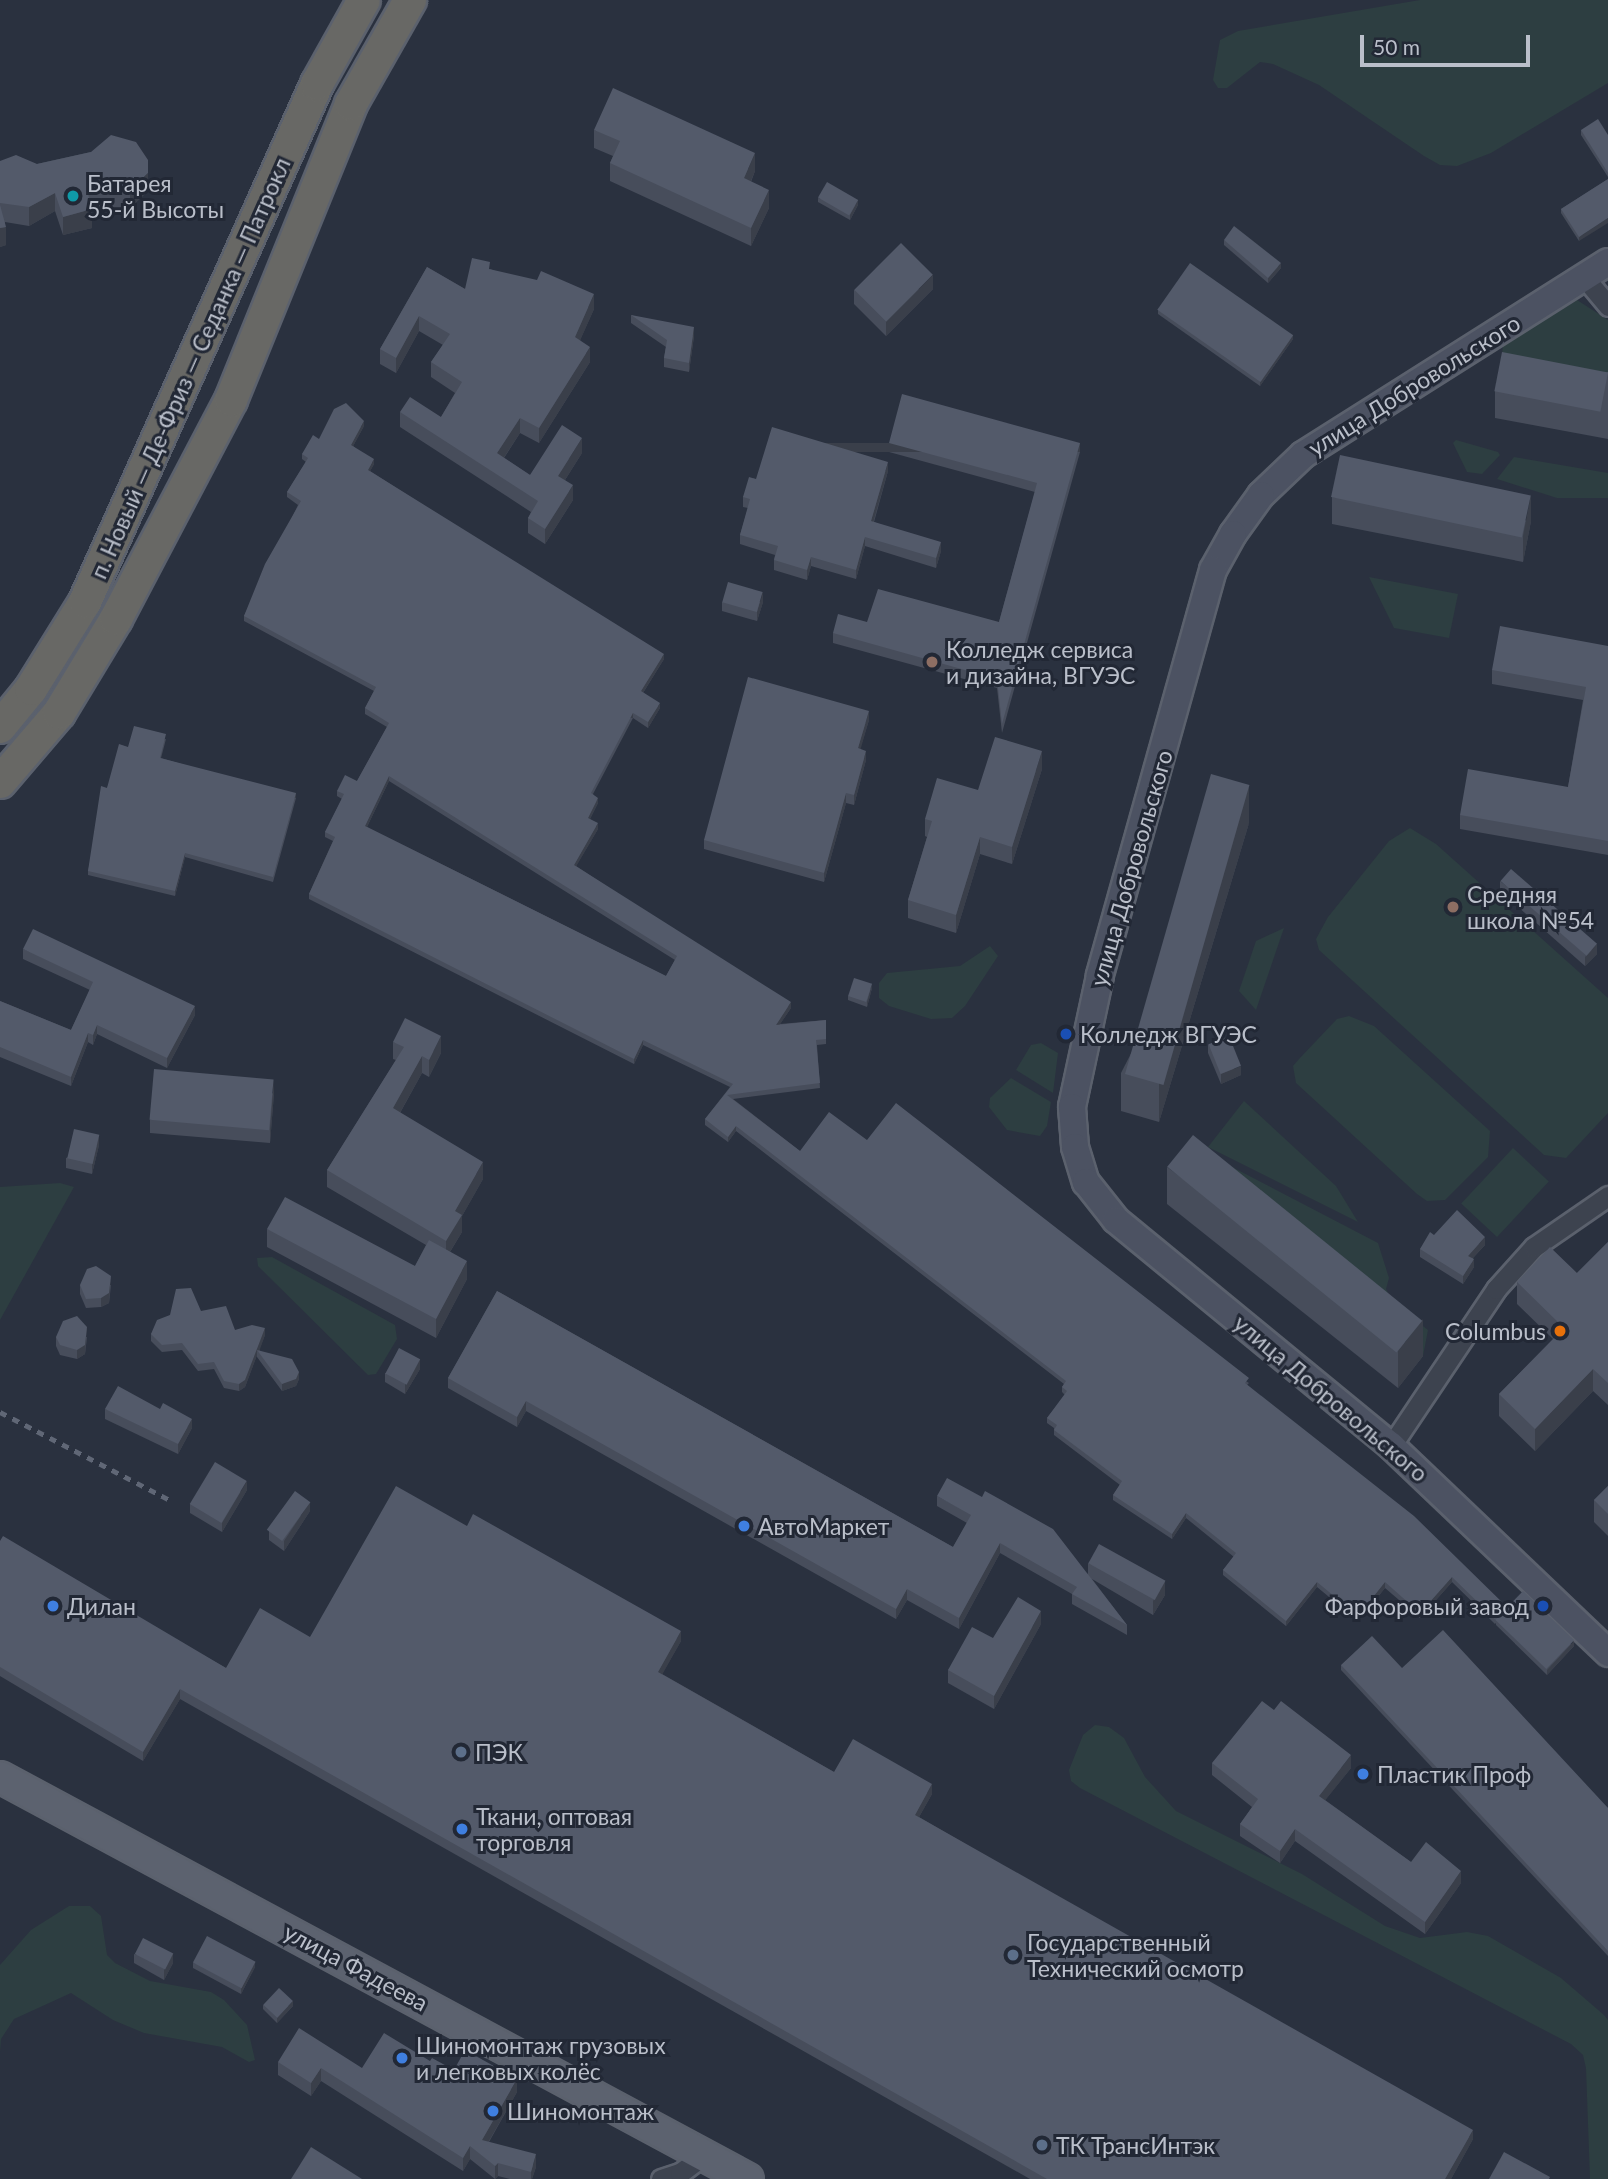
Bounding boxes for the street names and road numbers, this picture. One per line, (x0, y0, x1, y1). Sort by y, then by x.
street label: п. Новый — Де-Фриз — Седанка — Патрокл (84, 153, 296, 583)
street label: улица Добровольского (1303, 308, 1525, 462)
street label: улица Добровольского (1084, 747, 1178, 989)
street label: улица Добровольского (1228, 1309, 1434, 1487)
street label: улица Фадеева (279, 1917, 433, 2017)

